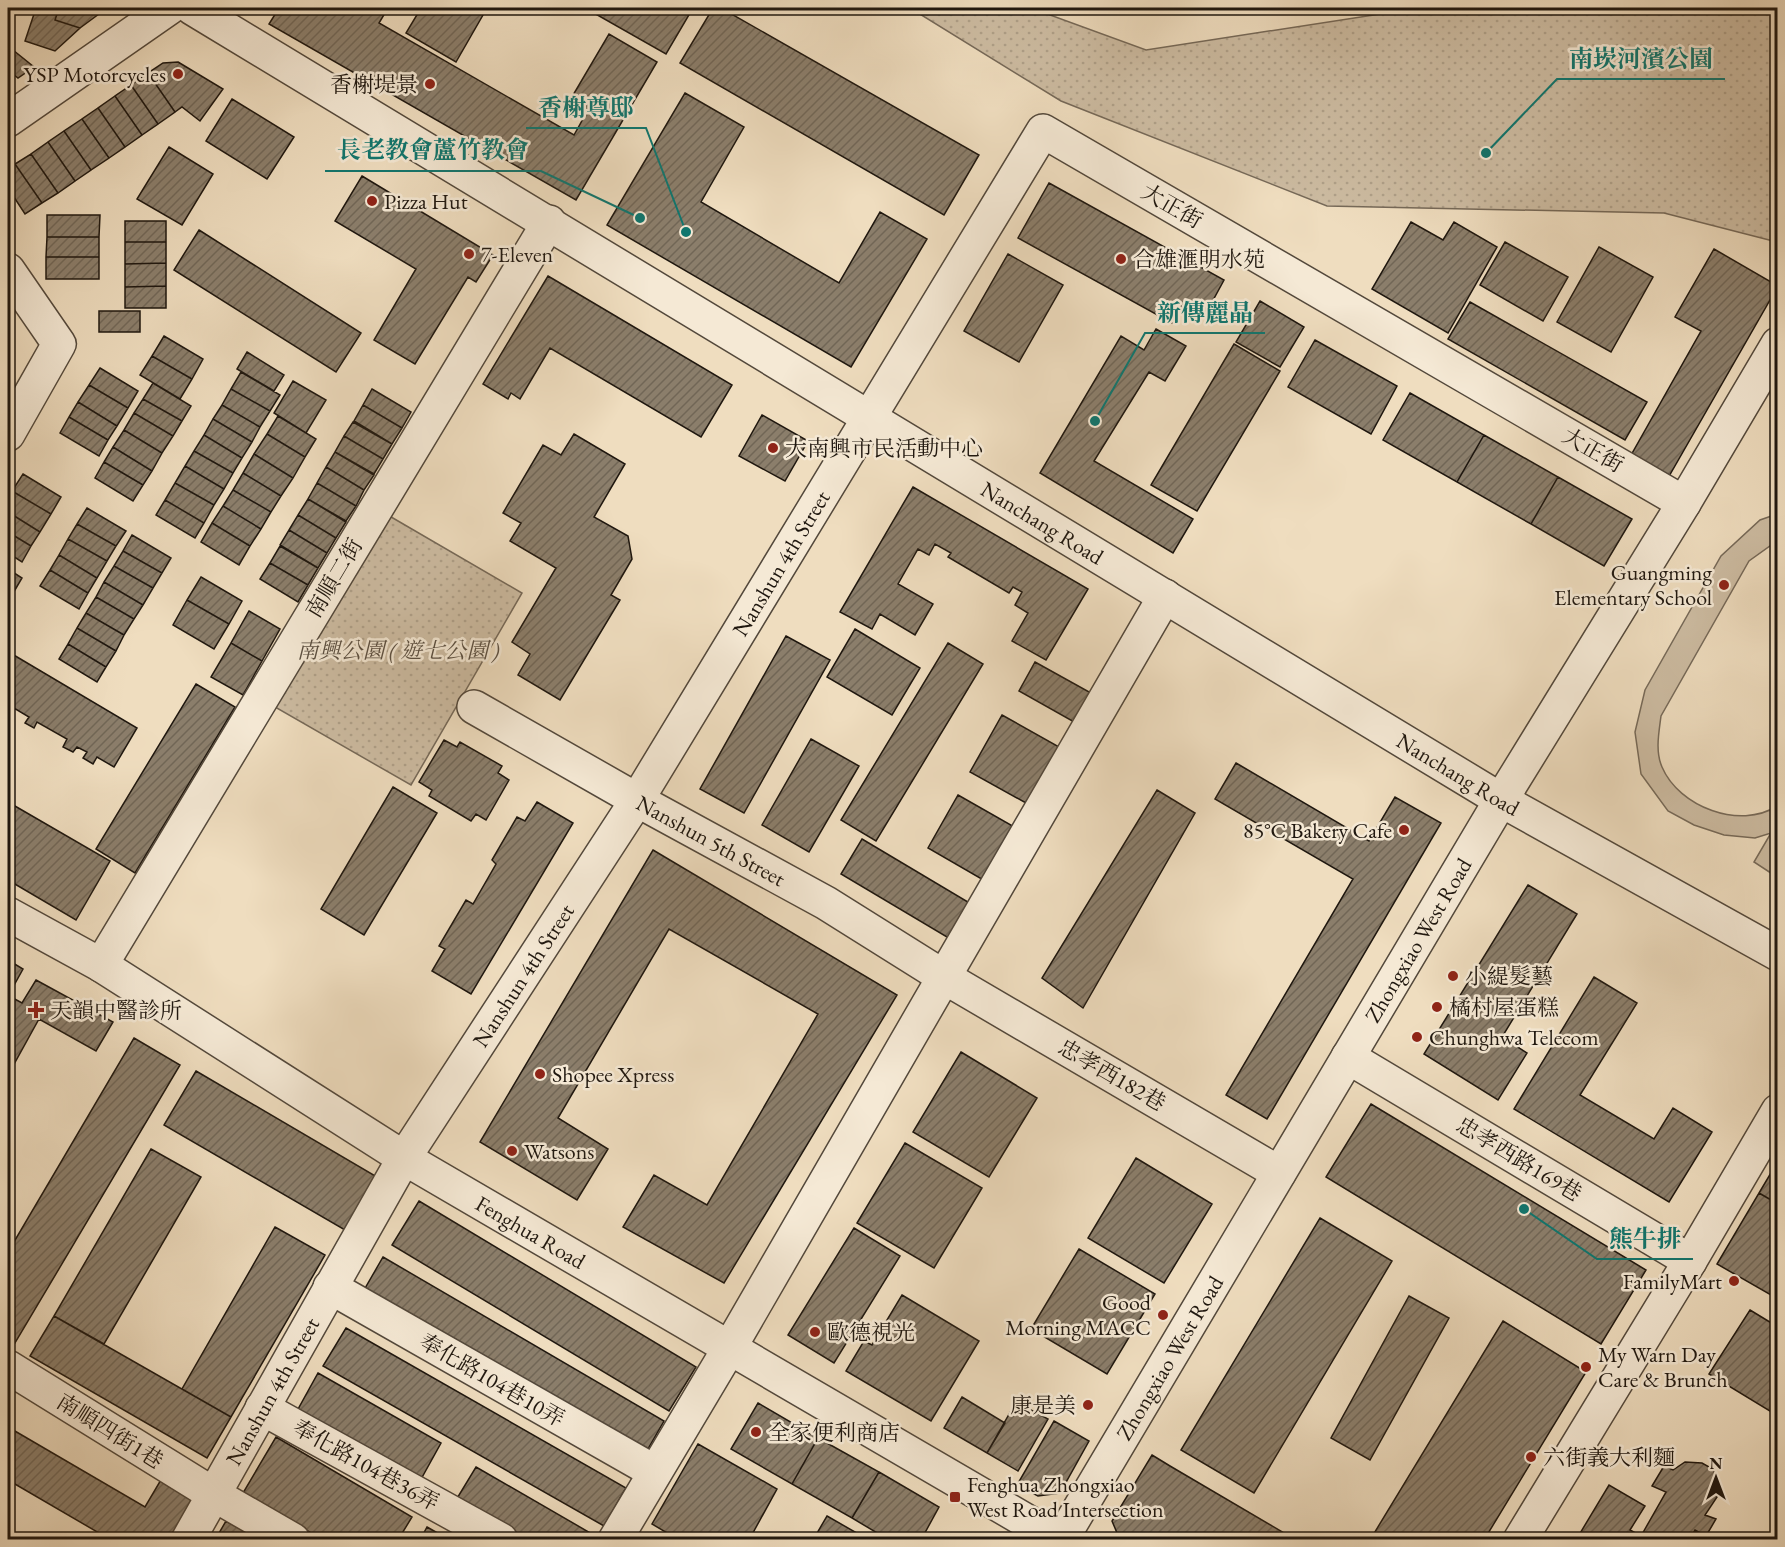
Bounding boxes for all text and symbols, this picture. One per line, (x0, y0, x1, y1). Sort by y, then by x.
callout: 南崁河濱公園 (1557, 37, 1725, 79)
text: 南崁河濱公園 (1569, 43, 1713, 74)
place label: YSP Motorcycles (24, 60, 166, 89)
marker: YSP Motorcycles (171, 67, 185, 81)
place label: 香榭堤景 (330, 70, 418, 99)
marker: 香榭堤景 (423, 77, 437, 91)
callout: 香榭尊邸 (526, 86, 646, 128)
text: 香榭尊邸 (538, 92, 634, 123)
callout: 長老教會蘆竹教會 (325, 129, 541, 171)
text: 長老教會蘆竹教會 (337, 134, 529, 165)
street label: 大正街 (1136, 177, 1208, 235)
place label: Pizza Hut (384, 187, 468, 216)
marker: Pizza Hut (365, 194, 379, 208)
place label: 7-Eleven (481, 240, 554, 269)
place label: 合雄滙明水苑 (1133, 245, 1265, 274)
marker: 7-Eleven (462, 247, 476, 261)
marker: 合雄滙明水苑 (1114, 252, 1128, 266)
callout: 新傳麗晶 (1145, 291, 1265, 333)
text: 新傳麗晶 (1157, 297, 1253, 328)
street label: 大正街 (1557, 421, 1629, 479)
place label: 大南興市民活動中心 (785, 434, 983, 463)
marker: 大南興市民活動中心 (766, 441, 780, 455)
street label: Nanchang Road (976, 474, 1110, 571)
street label: Nanshun 4th Street (725, 485, 836, 641)
street label: 南順二街 (299, 533, 369, 623)
place label: Guangming Elementary School (1554, 558, 1712, 612)
marker: Guangming Elementary School (1717, 578, 1731, 592)
park label: 南興公園 ( 遊七公園 ) (297, 636, 500, 665)
street label: Nanchang Road (1391, 726, 1526, 822)
street label: Nanshun 5th Street (631, 788, 791, 893)
place label: 85°C Bakery Cafe (1243, 816, 1392, 845)
marker: 85°C Bakery Cafe (1397, 823, 1411, 837)
street label: Zhongxiao West Road (1358, 852, 1478, 1028)
street label: Nanshun 4th Street (466, 898, 580, 1052)
place label: 小緹髮藝 (1465, 962, 1553, 991)
marker: 小緹髮藝 (1446, 969, 1460, 983)
place label: 橘村屋蛋糕 (1449, 993, 1559, 1022)
place label: 天韻中醫診所 (50, 996, 182, 1025)
marker: 橘村屋蛋糕 (1430, 1000, 1444, 1014)
marker: 天韻中醫診所 (27, 1001, 45, 1019)
place label: Chunghwa Telecom (1429, 1023, 1599, 1052)
marker: Chunghwa Telecom (1410, 1030, 1424, 1044)
street label: 忠孝西182巷 (1053, 1033, 1171, 1117)
place label: Shopee Xpress (552, 1060, 674, 1089)
marker: Shopee Xpress (533, 1067, 547, 1081)
street label: 忠孝西路169巷 (1451, 1110, 1587, 1208)
place label: Watsons (524, 1137, 594, 1166)
marker: Watsons (505, 1144, 519, 1158)
street label: Fenghua Road (470, 1188, 592, 1276)
callout: 熊牛排 (1597, 1217, 1693, 1259)
text: 熊牛排 (1609, 1223, 1681, 1254)
place label: FamilyMart (1623, 1267, 1722, 1296)
street label: Zhongxiao West Road (1109, 1269, 1230, 1445)
marker: FamilyMart (1727, 1274, 1741, 1288)
place label: Good Morning MACC (1005, 1288, 1152, 1342)
marker: Good Morning MACC (1156, 1308, 1170, 1322)
street label: Nanshun 4th Street (219, 1312, 326, 1470)
place label: 歐德視光 (827, 1318, 915, 1347)
marker: 歐德視光 (808, 1325, 822, 1339)
street label: 奉化路104巷10弄 (414, 1327, 570, 1433)
place label: My Warn Day Care & Brunch (1598, 1340, 1728, 1394)
marker: My Warn Day Care & Brunch (1579, 1360, 1593, 1374)
street label: 南順四街1巷 (51, 1387, 169, 1475)
place label: 康是美 (1010, 1391, 1076, 1420)
marker: 康是美 (1081, 1398, 1095, 1412)
street label: 奉化路104巷36弄 (288, 1413, 444, 1517)
place label: 全家便利商店 (768, 1418, 900, 1447)
marker: 全家便利商店 (749, 1425, 763, 1439)
place label: 六街義大利麵 (1543, 1443, 1675, 1472)
north arrow (1686, 1448, 1746, 1508)
marker: 六街義大利麵 (1524, 1450, 1538, 1464)
text: N (1710, 1453, 1723, 1474)
place label: Fenghua Zhongxiao West Road Intersection (967, 1470, 1164, 1524)
marker: Fenghua Zhongxiao West Road Intersection (948, 1490, 962, 1504)

